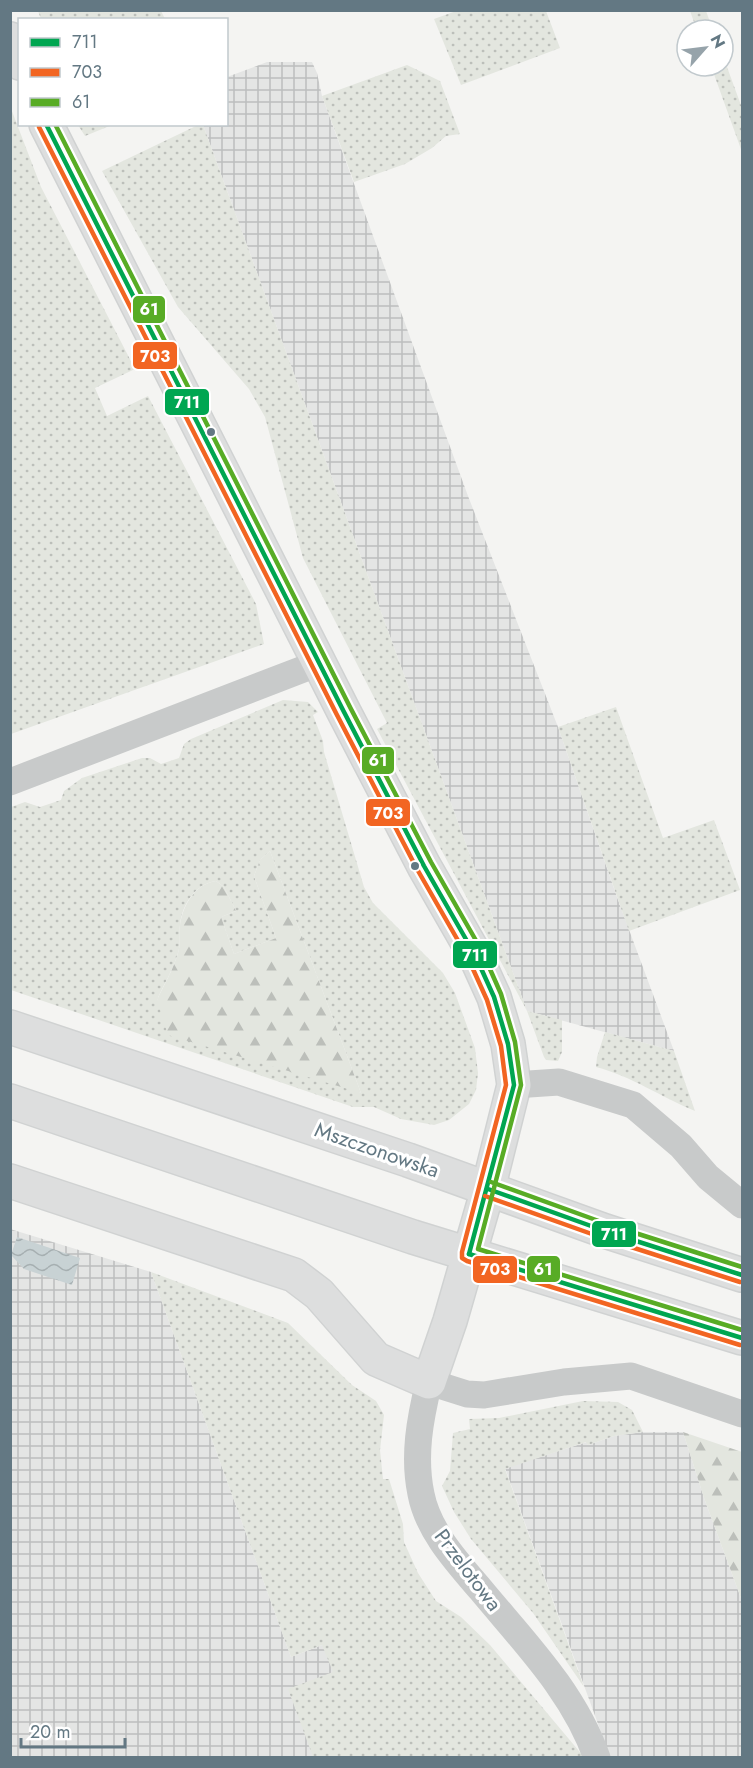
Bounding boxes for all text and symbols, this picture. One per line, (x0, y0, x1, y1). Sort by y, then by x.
legend (18, 18, 228, 126)
north arrow (675, 18, 735, 78)
text: 711 (72, 29, 98, 55)
text: N (705, 30, 731, 52)
text: 703 (72, 59, 102, 85)
text: 61 (72, 89, 90, 115)
line badge: 61 (132, 295, 166, 324)
text: 61 (140, 298, 158, 321)
line badge: 703 (132, 341, 178, 370)
text: 703 (140, 345, 170, 368)
line badge: 711 (164, 388, 210, 416)
text: 711 (174, 391, 200, 414)
unlabelled marker (205, 426, 217, 438)
line badge: 61 (361, 746, 395, 775)
text: 61 (369, 749, 387, 772)
line badge: 703 (365, 798, 411, 827)
text: 703 (373, 802, 403, 825)
unlabelled marker (409, 860, 421, 872)
line badge: 711 (452, 940, 498, 969)
text: 711 (462, 944, 488, 967)
street label: Mszczonowska (311, 1115, 443, 1185)
line badge: 711 (591, 1220, 637, 1248)
text: 711 (601, 1223, 627, 1246)
line badge: 703 (472, 1255, 518, 1284)
line badge: 61 (526, 1255, 561, 1283)
text: 703 (480, 1258, 510, 1281)
text: 61 (534, 1258, 552, 1281)
street label: Przelotowa (427, 1523, 509, 1617)
scale bar (21, 1711, 124, 1749)
text: 20 m (30, 1719, 70, 1745)

